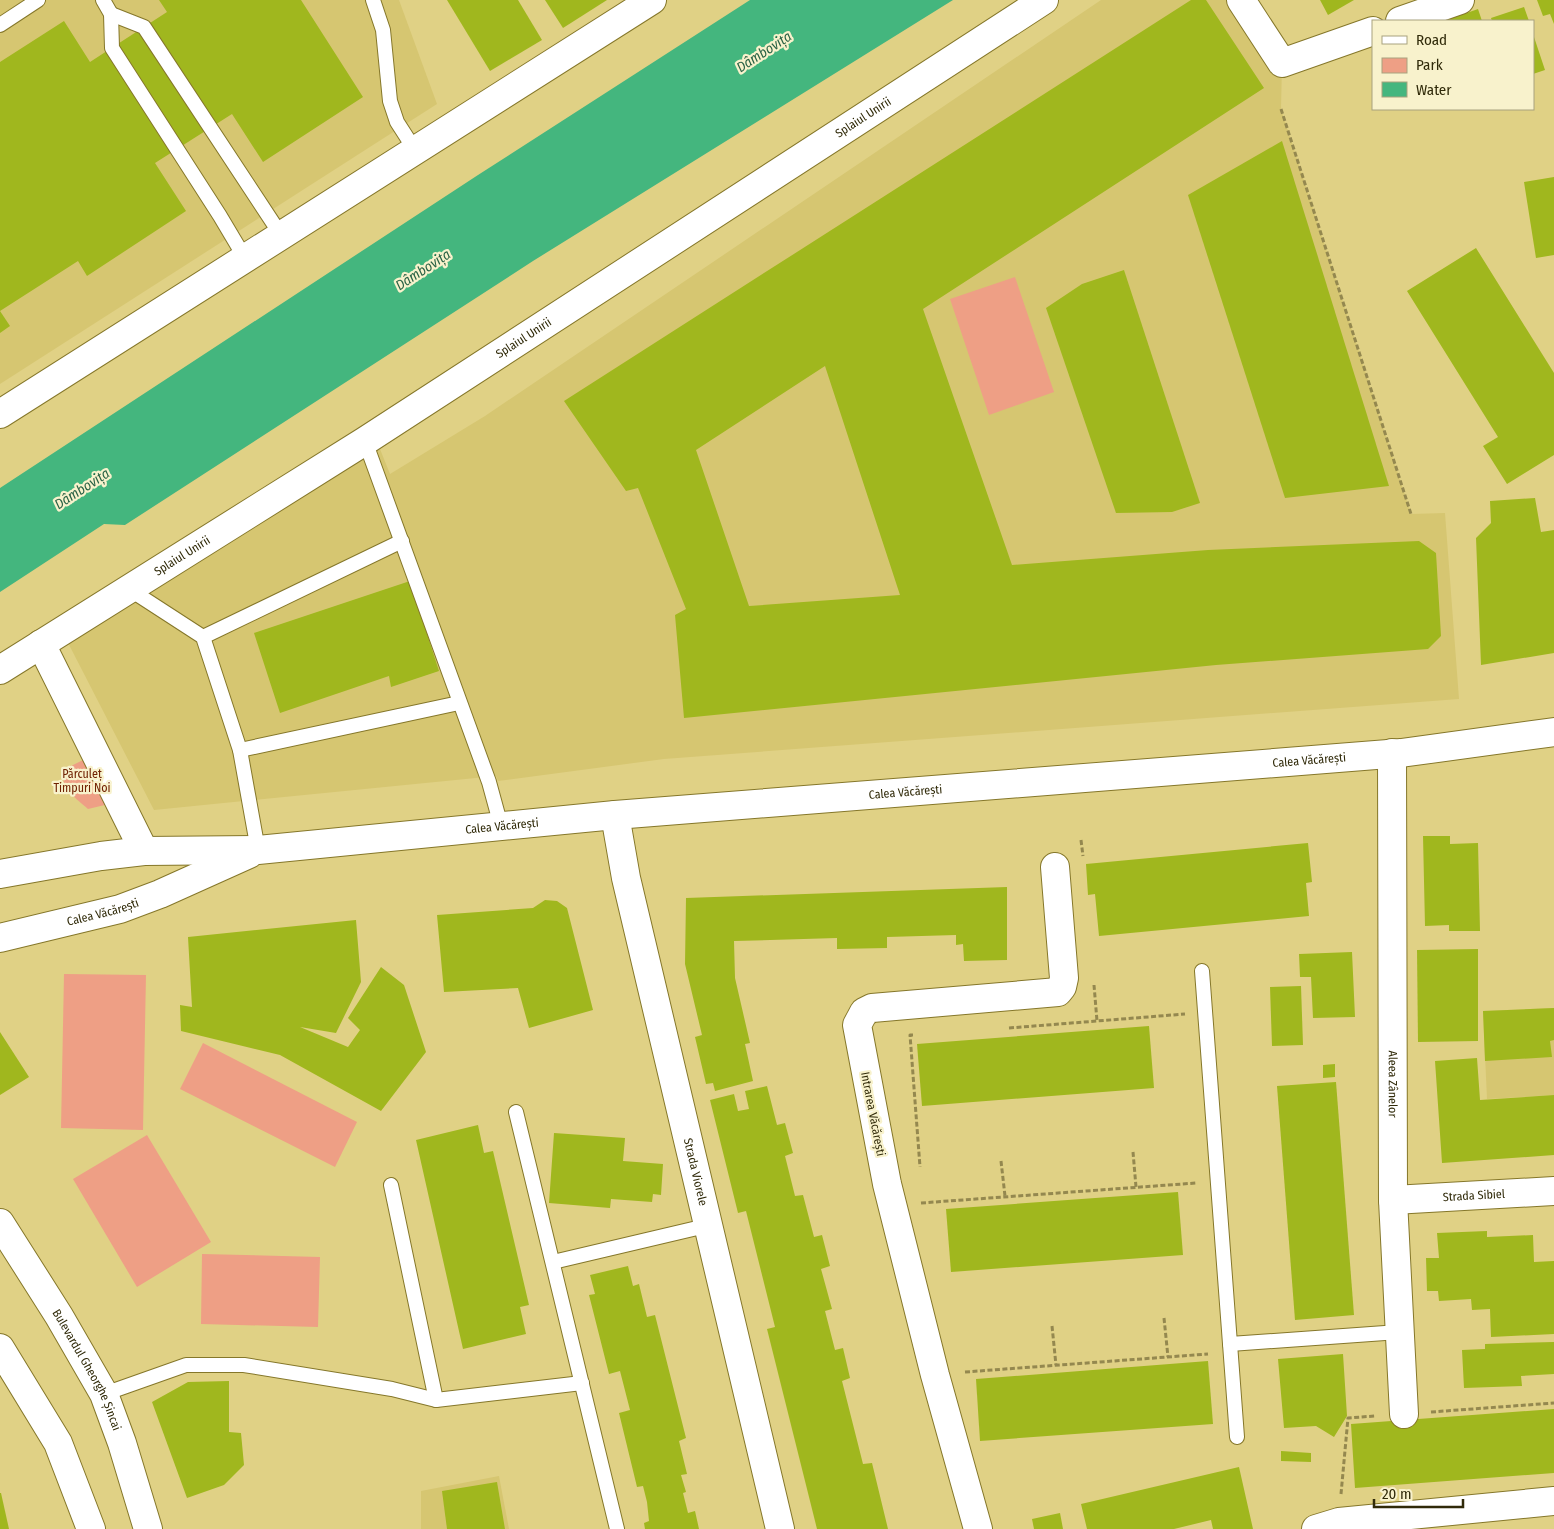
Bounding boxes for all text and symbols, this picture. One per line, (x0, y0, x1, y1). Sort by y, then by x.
legend (1372, 20, 1534, 110)
water label: Dâmbovița (733, 28, 795, 76)
text: Road (1416, 31, 1447, 49)
text: Park (1416, 56, 1443, 74)
text: Water (1416, 81, 1452, 99)
street label: Splaiul Unirii (833, 94, 894, 141)
water label: Dâmbovița (392, 246, 454, 294)
street label: Splaiul Unirii (493, 315, 554, 361)
water label: Dâmbovița (51, 465, 113, 513)
street label: Splaiul Unirii (152, 533, 213, 578)
street label: Calea Văcărești (1272, 750, 1347, 770)
park label: Părculeț Timpuri Noi (53, 767, 111, 795)
street label: Calea Văcărești (868, 782, 943, 802)
street label: Calea Văcărești (465, 816, 539, 837)
street label: Calea Văcărești (66, 896, 141, 929)
street label: Aleea Zânelor (1386, 1050, 1400, 1118)
street label: Intrarea Văcărești (857, 1071, 888, 1158)
street label: Strada Viorele (681, 1137, 710, 1207)
street label: Strada Sibiel (1442, 1187, 1505, 1204)
street label: Bulevardul Gheorghe Șincai (50, 1307, 124, 1432)
scale bar (1374, 1476, 1463, 1508)
text: 20 m (1382, 1485, 1412, 1503)

